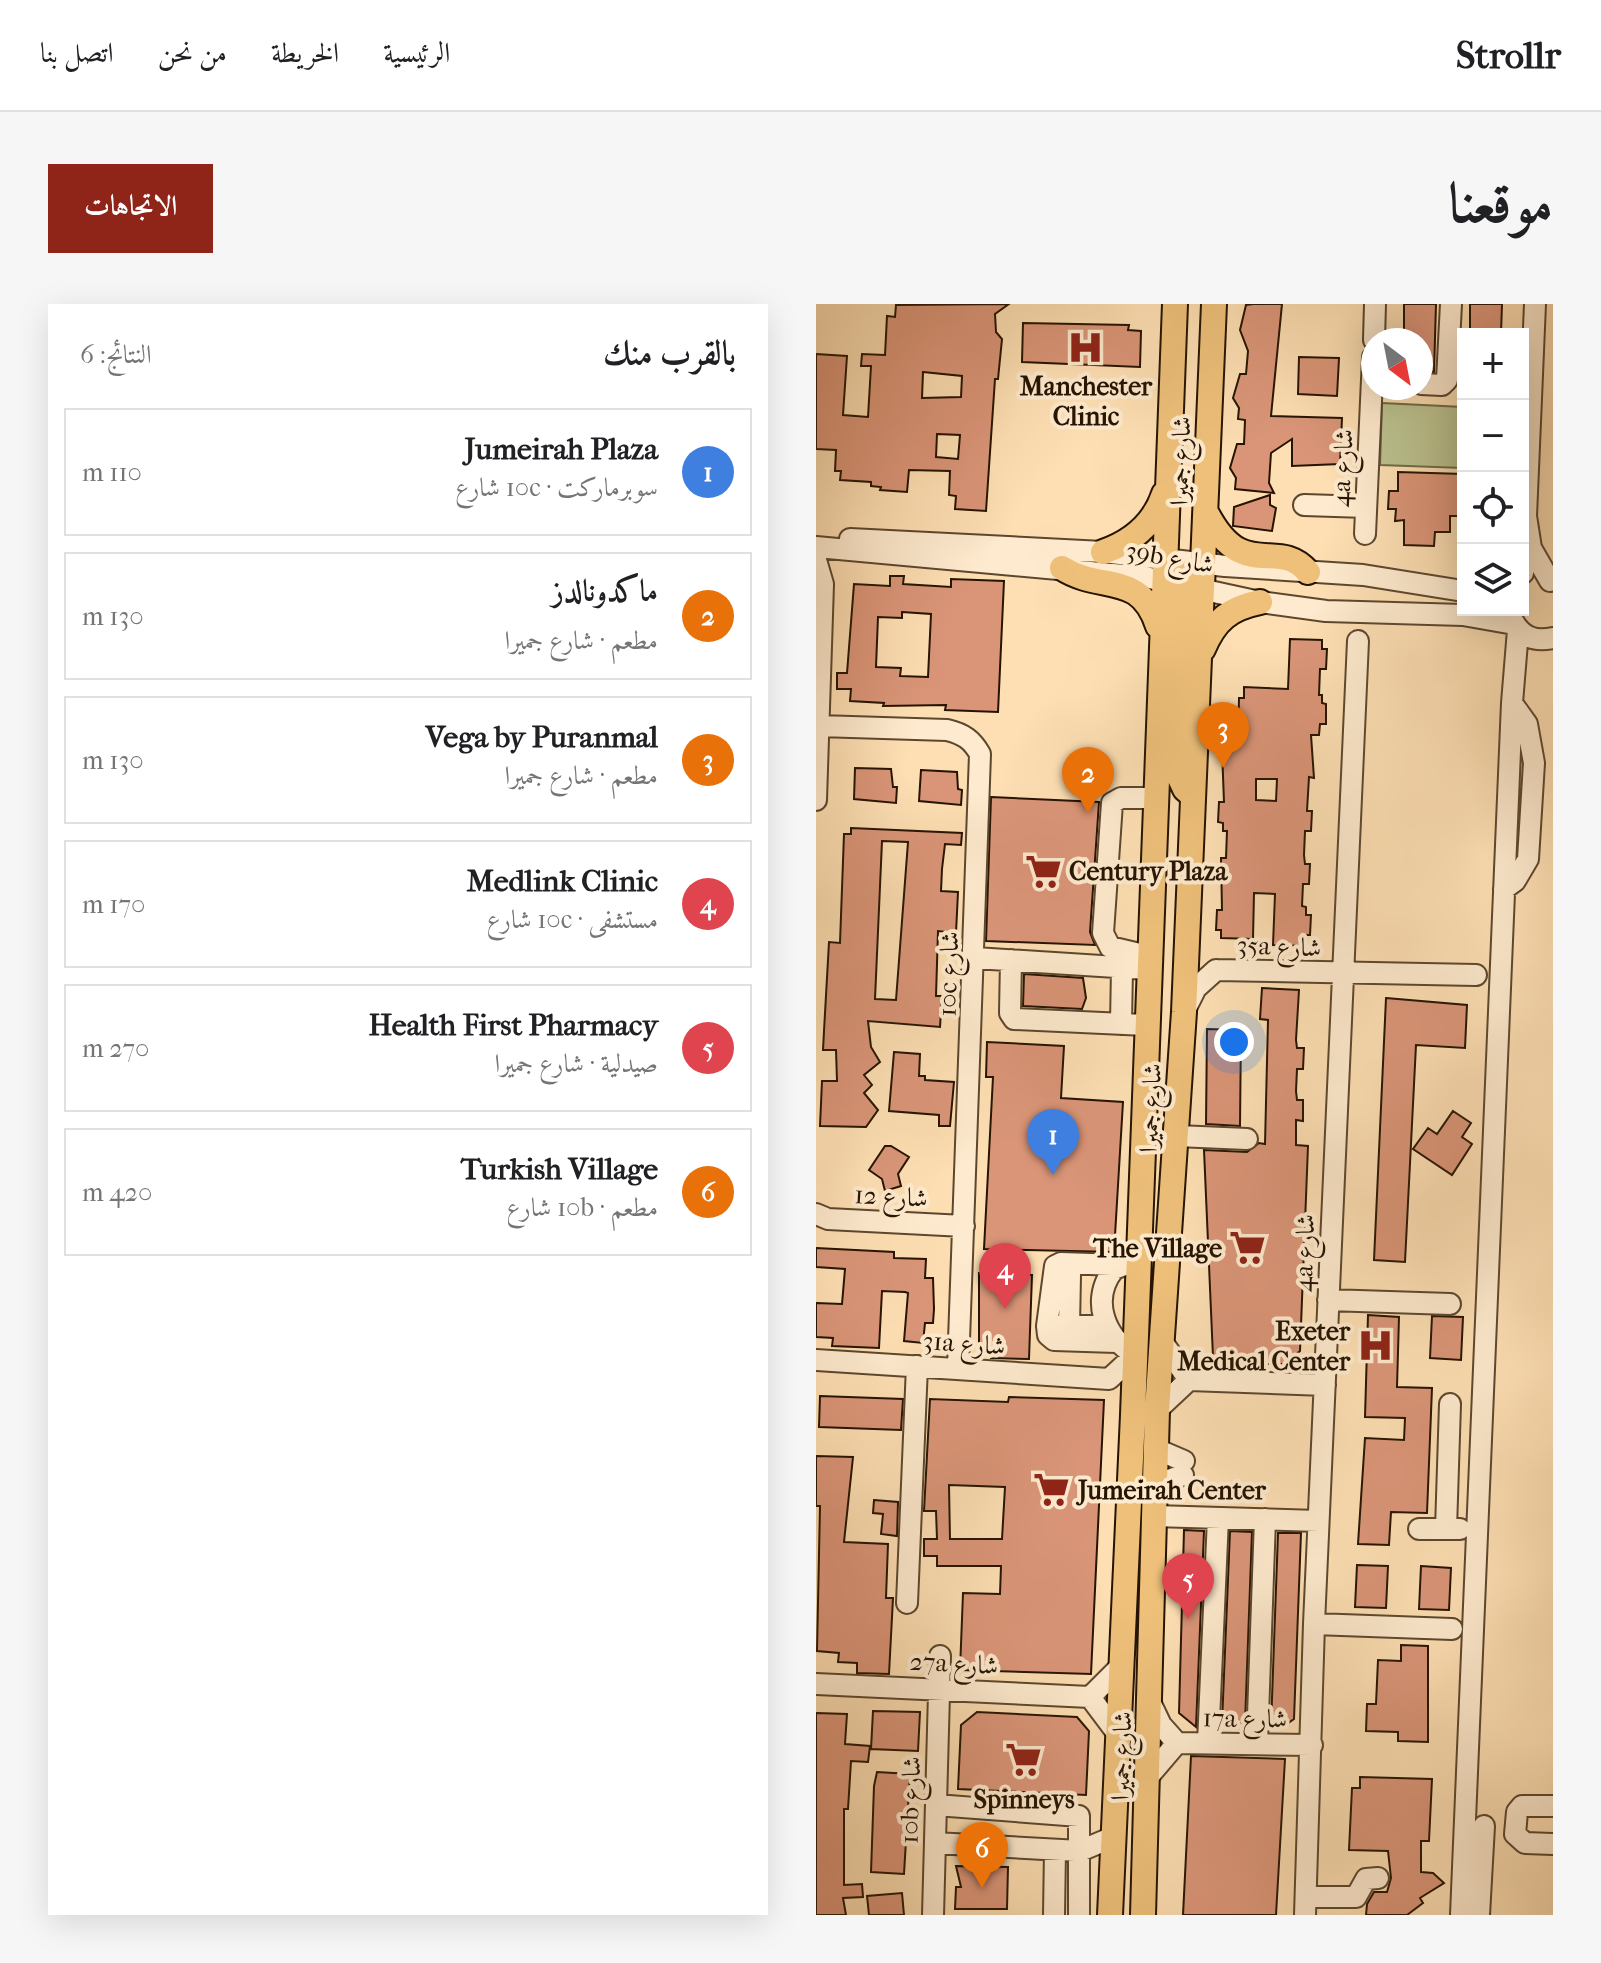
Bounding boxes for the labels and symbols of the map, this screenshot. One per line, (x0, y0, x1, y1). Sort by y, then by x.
hospital icon: Manchester Clinic (1067, 328, 1105, 366)
north arrow (1361, 328, 1433, 400)
place label: Manchester Clinic (1020, 371, 1153, 432)
street label: شارع جميرا (1163, 416, 1204, 507)
street label: 4a شارع (1325, 428, 1366, 508)
street label: 39b شارع (1123, 535, 1216, 586)
pin: 3 (1197, 702, 1249, 768)
pin: 2 (1062, 747, 1114, 813)
supermarket icon: Century Plaza (1024, 852, 1062, 890)
place label: Century Plaza (1069, 856, 1228, 887)
street label: 35a شارع (1236, 930, 1322, 969)
street label: 10c شارع (932, 931, 971, 1018)
your location (1214, 1022, 1254, 1062)
street label: شارع جميرا (1133, 1062, 1174, 1154)
pin: 1 (1027, 1109, 1079, 1175)
street label: شارع 12 (853, 1179, 928, 1220)
street label: 4a شارع (1288, 1213, 1327, 1293)
supermarket icon: The Village (1229, 1229, 1267, 1267)
place label: The Village (1092, 1233, 1222, 1264)
pin: 4 (979, 1243, 1031, 1309)
place label: Exeter Medical Center (1177, 1316, 1351, 1377)
street label: 31a شارع (921, 1325, 1006, 1368)
hospital icon: Exeter Medical Center (1357, 1327, 1395, 1365)
supermarket icon: Jumeirah Center (1033, 1471, 1071, 1509)
place label: Jumeirah Center (1075, 1475, 1267, 1506)
pin: 5 (1162, 1553, 1214, 1619)
street label: 27a شارع (909, 1646, 999, 1687)
street label: 17a شارع (1202, 1702, 1288, 1741)
street label: شارع جميرا (1104, 1711, 1145, 1802)
supermarket icon: Spinneys (1005, 1741, 1043, 1779)
street label: 10b شارع (893, 1756, 934, 1845)
place label: Spinneys (973, 1784, 1075, 1815)
pin: 6 (956, 1822, 1008, 1888)

